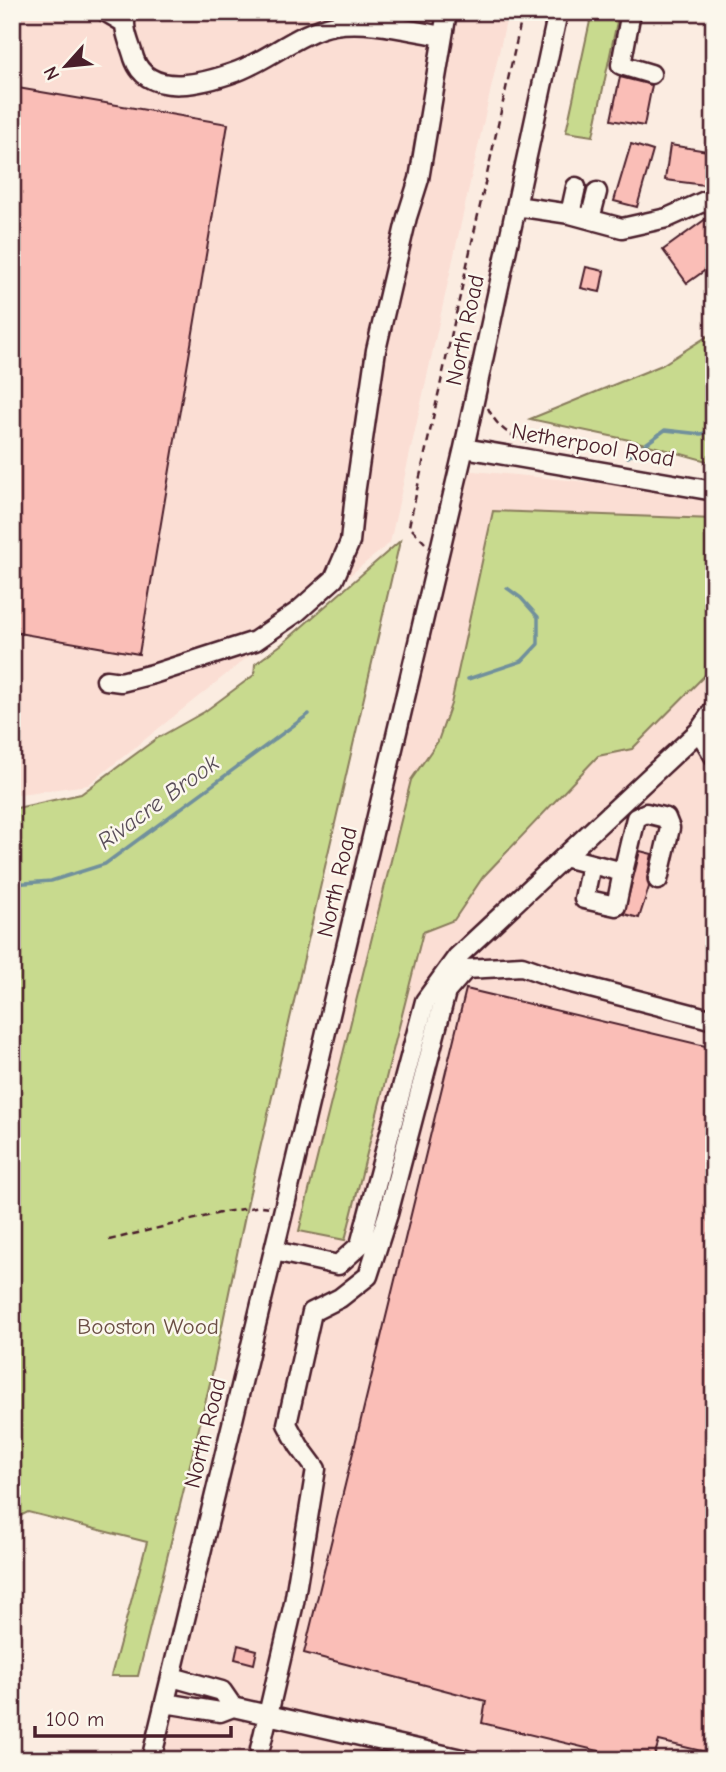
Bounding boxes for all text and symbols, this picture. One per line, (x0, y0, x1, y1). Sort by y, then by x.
north arrow (32, 32, 102, 102)
text: N (39, 63, 64, 84)
street label: North Road (440, 272, 490, 388)
street label: Netherpool Road (509, 417, 677, 473)
water label: Rivacre Brook (92, 748, 224, 855)
street label: North Road (311, 824, 363, 940)
park label: Booston Wood (77, 1313, 219, 1340)
street label: North Road (178, 1375, 232, 1491)
scale bar (35, 1695, 231, 1739)
text: 100 m (46, 1707, 104, 1731)

